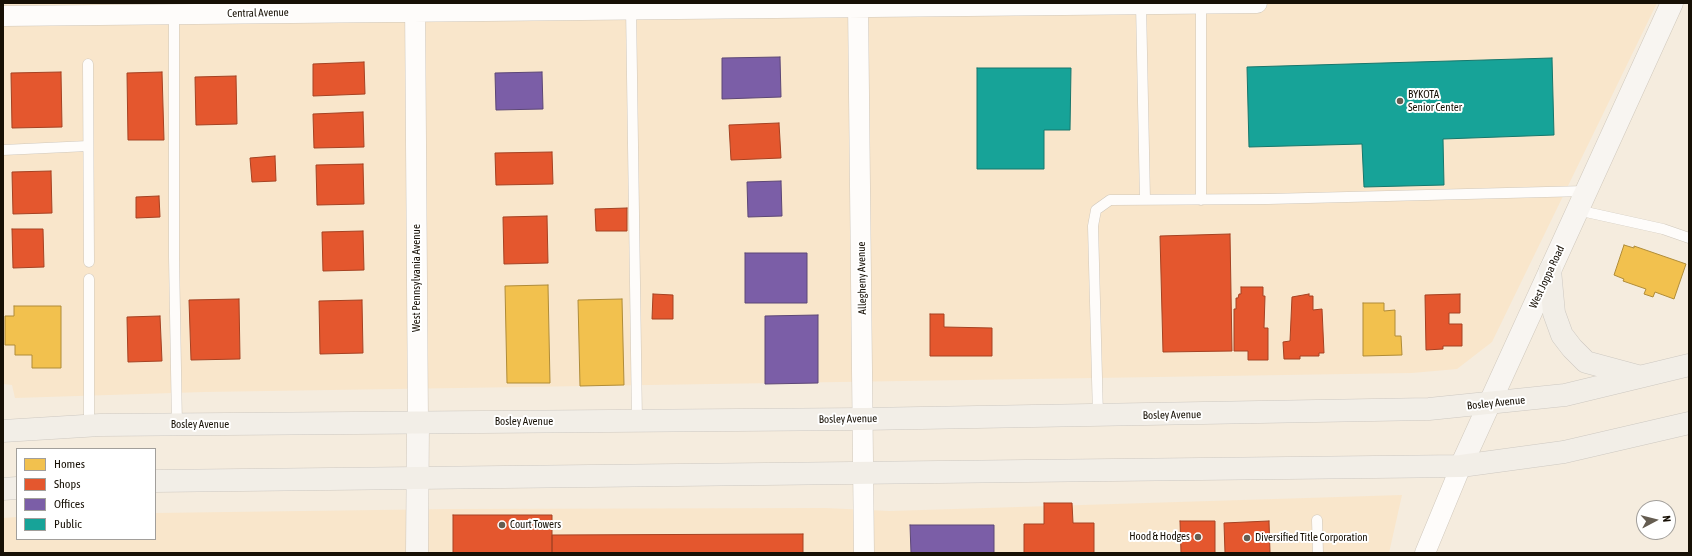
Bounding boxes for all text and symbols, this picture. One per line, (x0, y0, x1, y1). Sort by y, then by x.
street label: Central Avenue (227, 6, 289, 20)
place label: BYKOTA Senior Center (1408, 88, 1462, 114)
marker: BYKOTA Senior Center (1395, 96, 1405, 106)
street label: West Pennsylvania Avenue (410, 224, 424, 332)
street label: Allegheny Avenue (855, 241, 869, 315)
street label: West Joppa Road (1527, 243, 1567, 311)
street label: Bosley Avenue (1466, 393, 1526, 413)
street label: Bosley Avenue (1143, 408, 1201, 422)
street label: Bosley Avenue (819, 412, 877, 426)
street label: Bosley Avenue (495, 415, 553, 429)
street label: Bosley Avenue (171, 418, 229, 432)
legend (16, 448, 156, 540)
text: Homes (54, 457, 85, 471)
text: Shops (54, 477, 80, 491)
text: Offices (54, 497, 84, 511)
north arrow (1636, 500, 1676, 540)
text: N (1661, 515, 1673, 523)
text: Public (54, 517, 82, 531)
place label: Court Towers (510, 518, 561, 532)
marker: Court Towers (497, 520, 507, 530)
place label: Hood & Hodges (1129, 530, 1190, 544)
place label: Diversified Title Corporation (1255, 531, 1368, 545)
marker: Hood & Hodges (1193, 532, 1203, 542)
marker: Diversified Title Corporation (1242, 533, 1252, 543)

